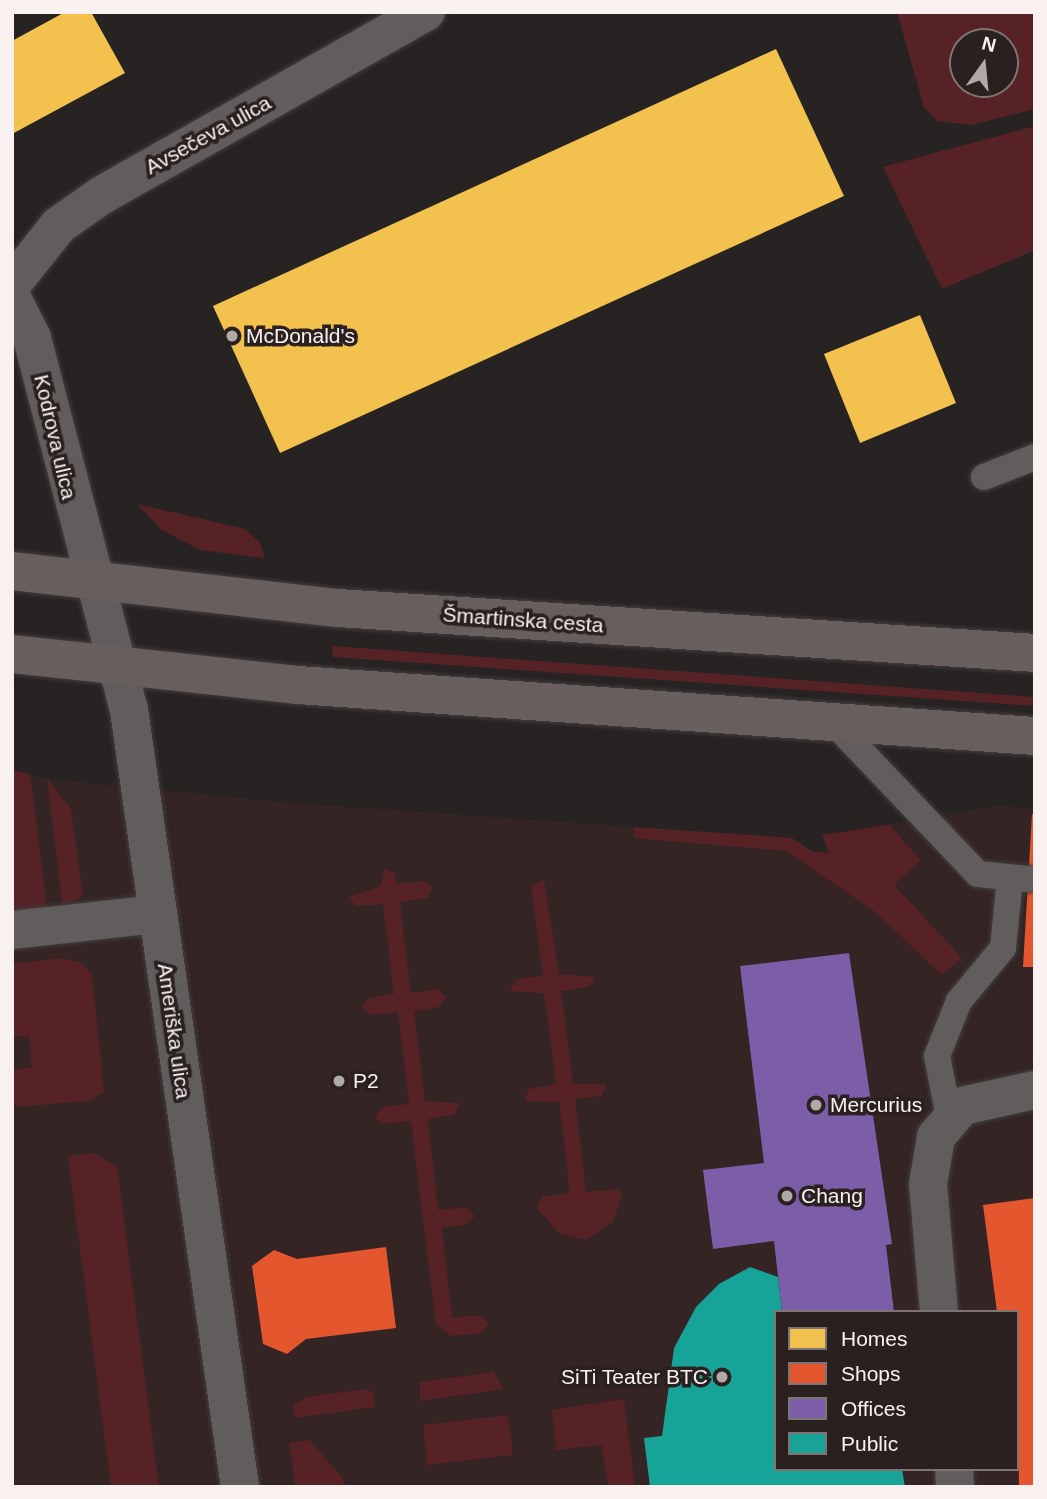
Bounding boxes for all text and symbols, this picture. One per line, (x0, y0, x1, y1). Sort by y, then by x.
north arrow (949, 28, 1019, 98)
text: N (980, 32, 998, 56)
street label: Avsečeva ulica (141, 90, 275, 180)
place label: McDonald's (246, 323, 355, 349)
marker: McDonald's (224, 328, 240, 344)
street label: Kodrova ulica (28, 372, 82, 502)
street label: Šmartinska cesta (442, 602, 604, 638)
street label: Ameriška ulica (152, 962, 196, 1100)
place label: P2 (353, 1068, 379, 1094)
marker: P2 (331, 1073, 347, 1089)
place label: Mercurius (830, 1092, 922, 1118)
marker: Mercurius (808, 1097, 824, 1113)
place label: Chang (801, 1183, 863, 1209)
marker: Chang (779, 1188, 795, 1204)
legend (774, 1310, 1019, 1471)
text: Homes (841, 1327, 908, 1350)
text: Shops (841, 1362, 901, 1385)
place label: SiTi Teater BTC (561, 1364, 708, 1390)
marker: SiTi Teater BTC (714, 1369, 730, 1385)
text: Offices (841, 1397, 906, 1420)
text: Public (841, 1432, 898, 1455)

